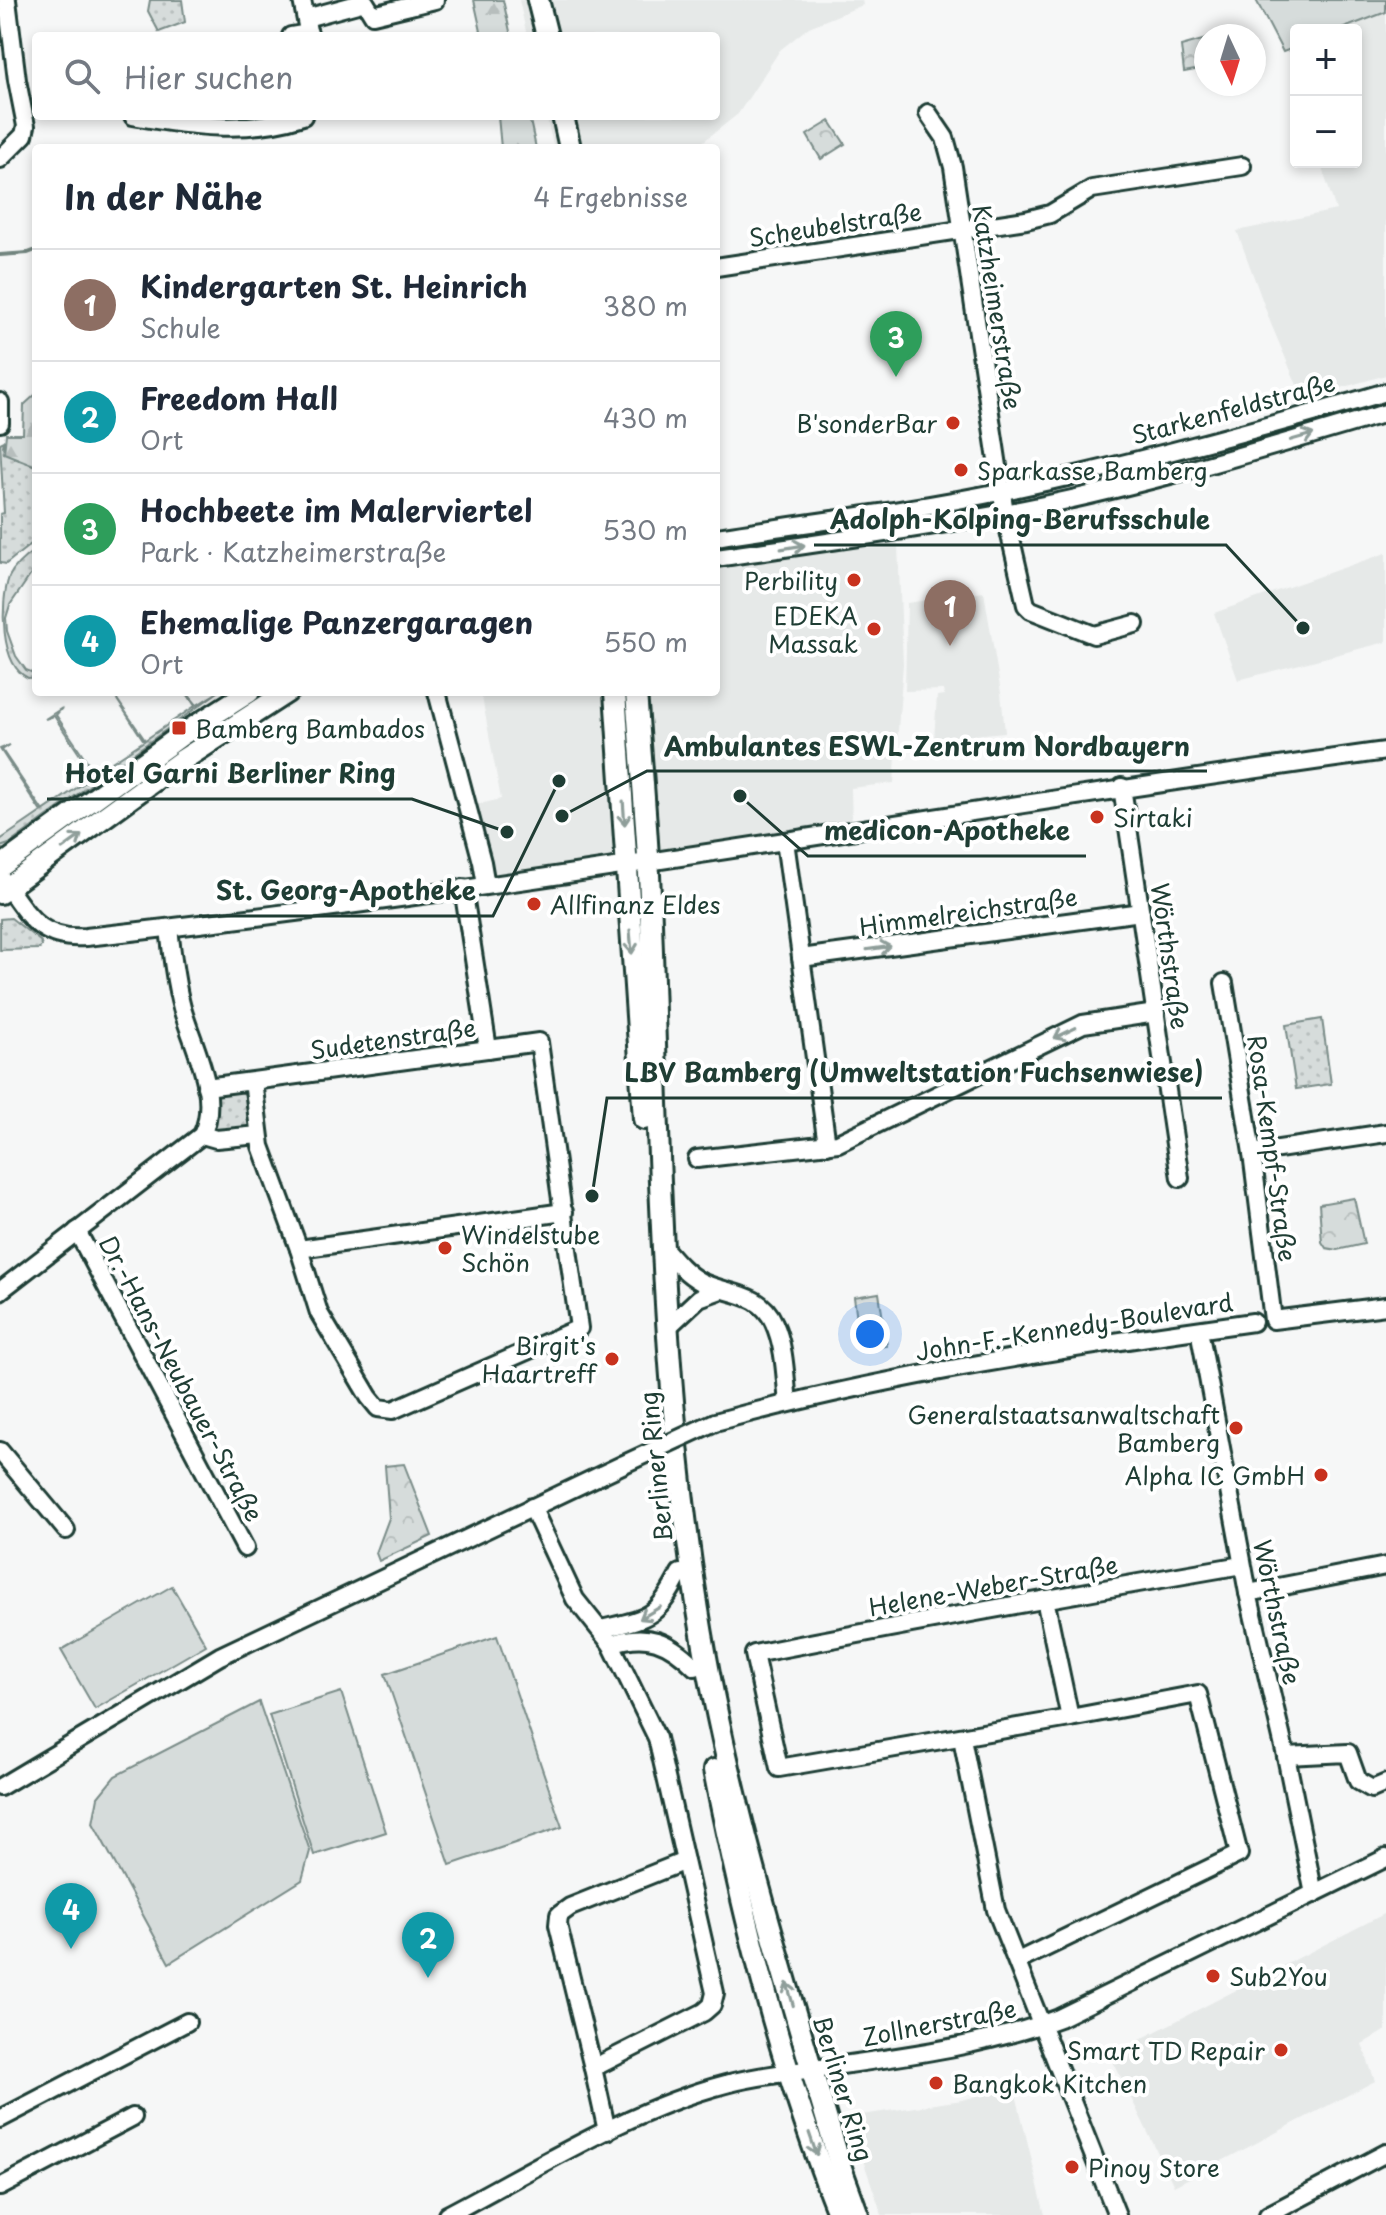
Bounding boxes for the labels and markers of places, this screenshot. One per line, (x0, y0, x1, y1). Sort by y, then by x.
pin: 3 (870, 311, 922, 377)
place label: B'sonderBar (797, 405, 937, 441)
marker: B'sonderBar (944, 414, 962, 432)
place label: Sparkasse Bamberg (977, 452, 1208, 488)
marker: Sparkasse Bamberg (952, 461, 970, 479)
callout: Adolph-Kolping-Berufsschule (814, 495, 1226, 545)
place label: Perbility (744, 562, 838, 598)
marker: Perbility (845, 571, 863, 589)
pin: 1 (924, 580, 976, 646)
place label: EDEKA Massak (768, 597, 858, 661)
marker: EDEKA Massak (865, 620, 883, 638)
place label: Bamberg Bambados (195, 710, 425, 746)
marker: Bamberg Bambados (170, 719, 188, 737)
callout: Ambulantes ESWL-Zentrum Nordbayern (647, 721, 1207, 771)
callout: Hotel Garni Berliner Ring (47, 749, 412, 799)
place label: Sirtaki (1113, 799, 1193, 835)
callout: medicon-Apotheke (808, 806, 1086, 856)
marker: Sirtaki (1088, 808, 1106, 826)
callout: St. Georg-Apotheke (199, 866, 493, 916)
place label: Allfinanz Eldes (550, 886, 721, 922)
marker: Allfinanz Eldes (525, 895, 543, 913)
callout: LBV Bamberg (Umweltstation Fuchsenwiese) (607, 1048, 1222, 1098)
place label: Windelstube Schön (461, 1216, 600, 1280)
marker: Windelstube Schön (436, 1239, 454, 1257)
place label: Birgit's Haartreff (482, 1327, 597, 1391)
marker: Birgit's Haartreff (603, 1350, 621, 1368)
place label: Generalstaatsanwaltschaft Bamberg (907, 1396, 1220, 1460)
marker: Generalstaatsanwaltschaft Bamberg (1227, 1419, 1245, 1437)
place label: Alpha IC GmbH (1125, 1457, 1305, 1493)
marker: Alpha IC GmbH (1312, 1466, 1330, 1484)
pin: 4 (45, 1883, 97, 1949)
pin: 2 (402, 1912, 454, 1978)
place label: Sub2You (1229, 1958, 1328, 1994)
marker: Sub2You (1204, 1967, 1222, 1985)
place label: Smart TD Repair (1067, 2032, 1265, 2068)
marker: Smart TD Repair (1272, 2041, 1290, 2059)
place label: Bangkok Kitchen (952, 2065, 1147, 2101)
marker: Bangkok Kitchen (927, 2074, 945, 2092)
place label: Pinoy Store (1088, 2149, 1220, 2185)
marker: Pinoy Store (1063, 2158, 1081, 2176)

